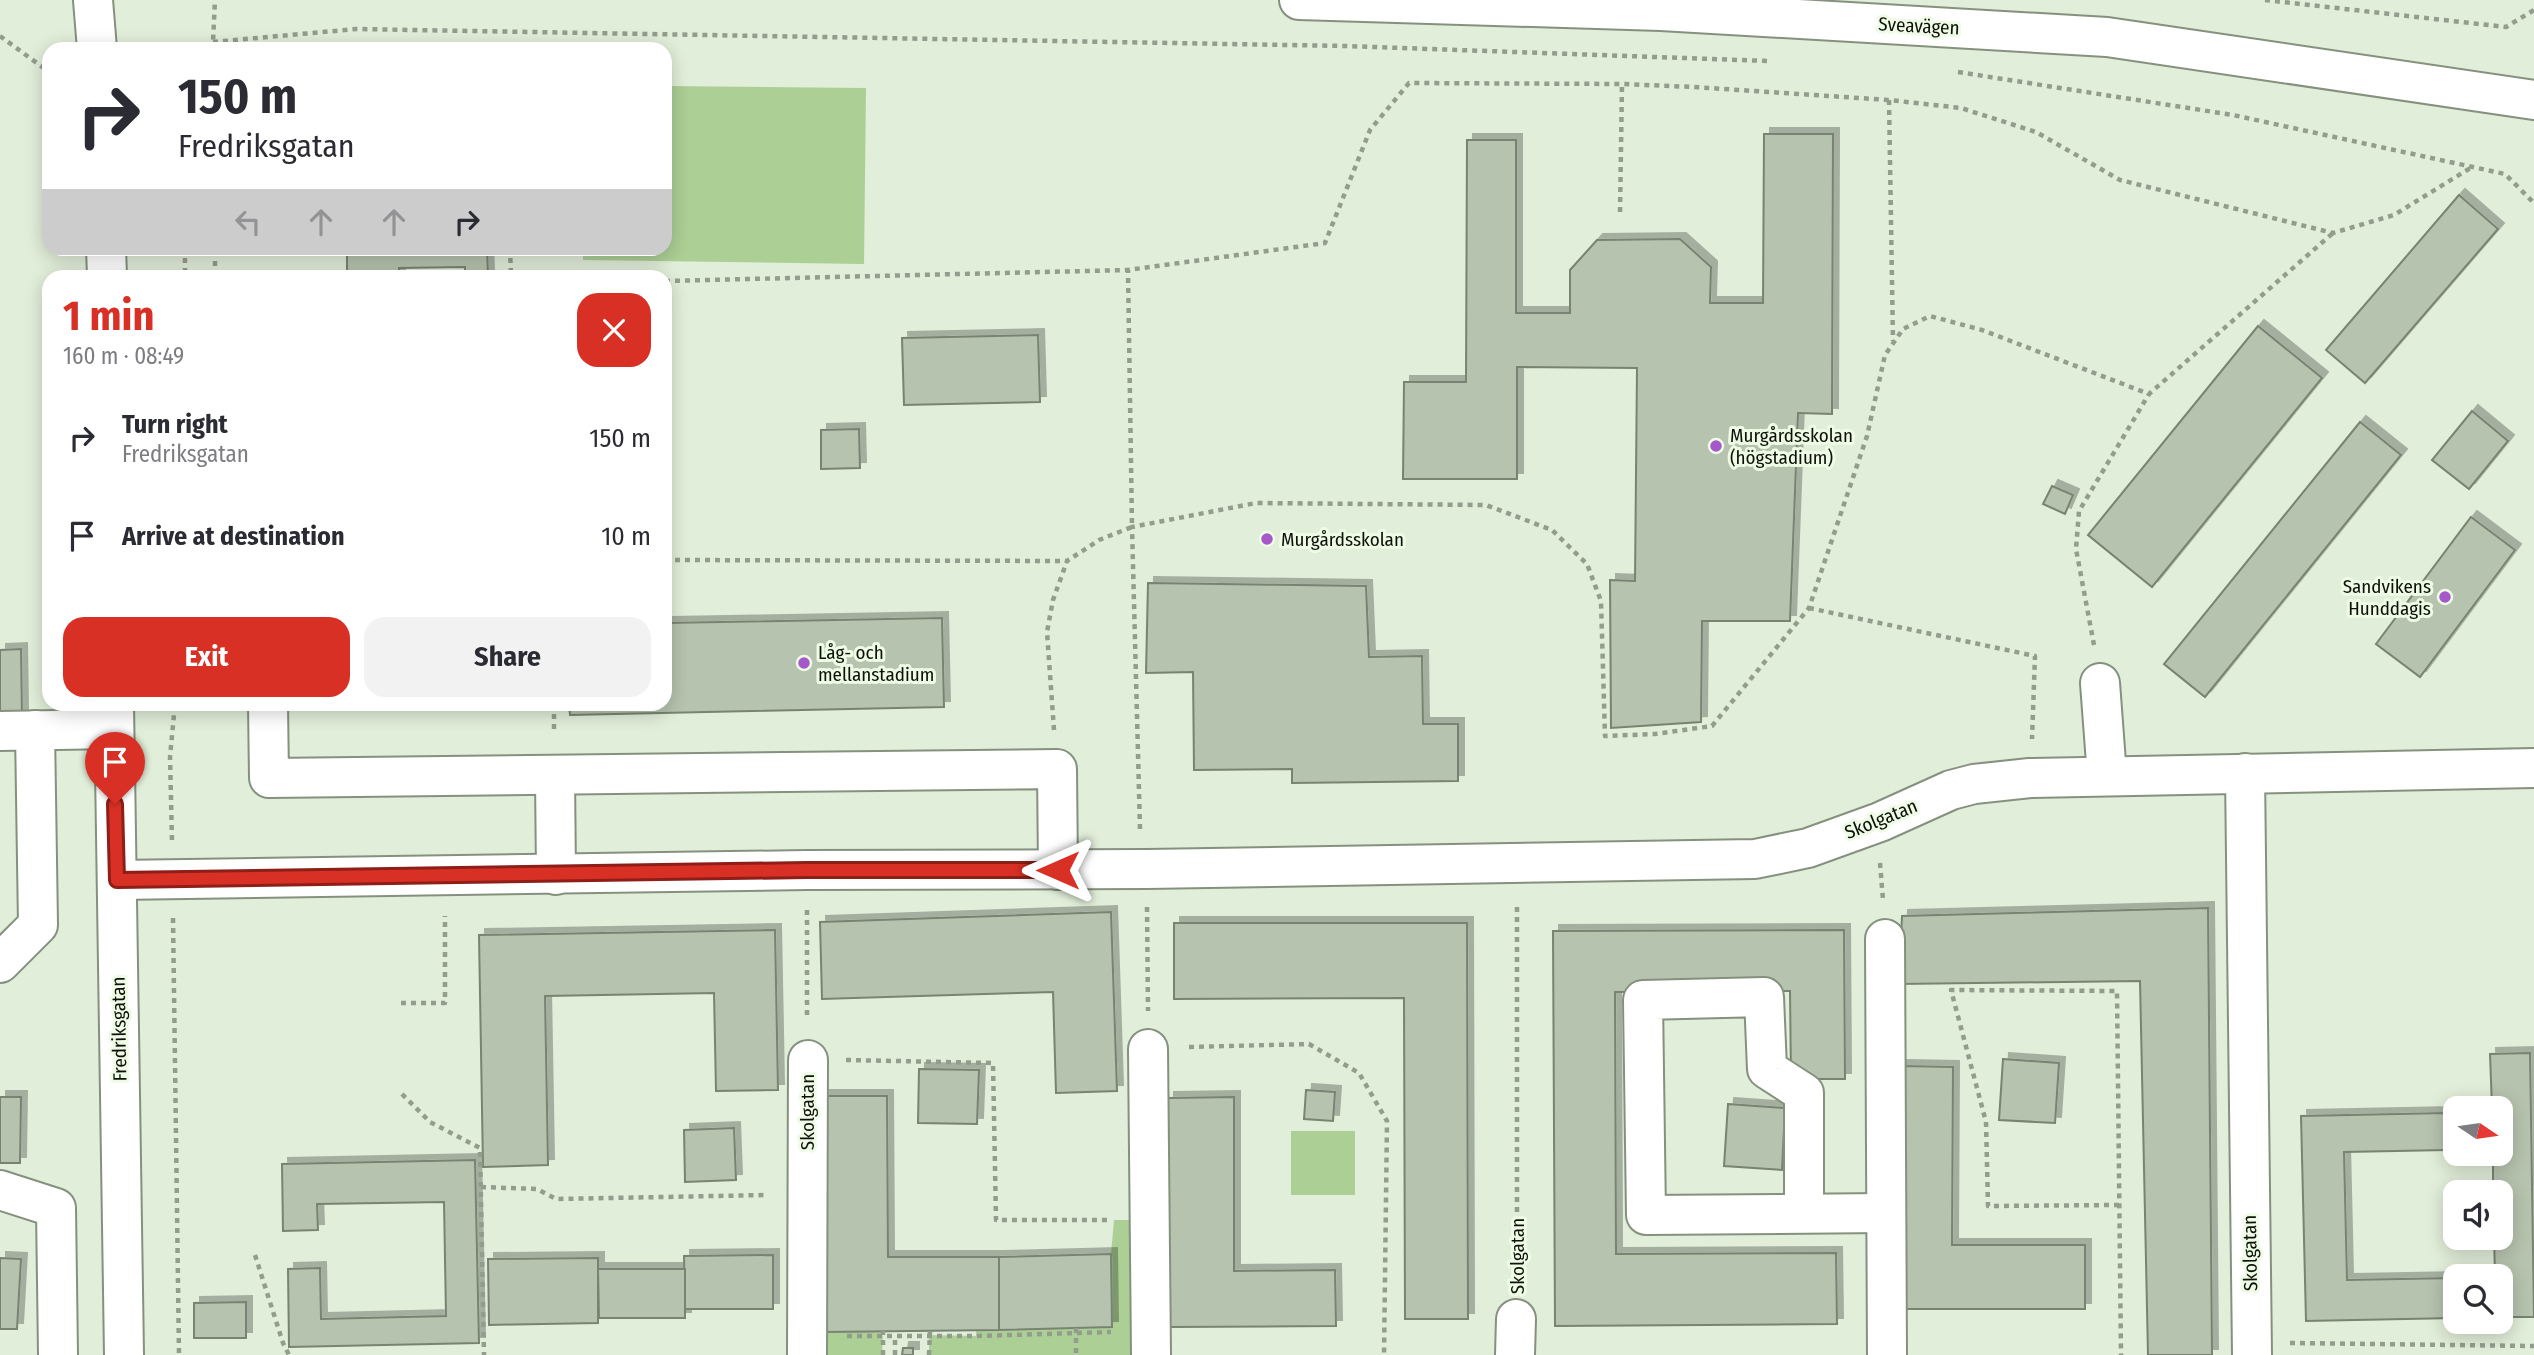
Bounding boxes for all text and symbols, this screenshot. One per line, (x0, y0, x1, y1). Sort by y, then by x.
street label: Sveavägen (1878, 12, 1960, 40)
text: 150 m (178, 67, 297, 126)
icon: right (63, 70, 154, 161)
text: Fredriksgatan (178, 127, 355, 165)
icon: left (229, 203, 267, 241)
icon: ahead (302, 203, 340, 241)
icon: ahead (375, 203, 413, 241)
icon: right (448, 203, 486, 241)
text: 1 min (63, 291, 154, 341)
button: close (577, 293, 651, 367)
text: 160 m · 08:49 (63, 342, 184, 370)
text: Turn right (122, 409, 228, 440)
icon: right (63, 419, 101, 457)
text: 150 m (589, 423, 651, 454)
place label: Murgårdsskolan (högstadium) (1730, 424, 1853, 469)
marker: Murgårdsskolan (högstadium) (1708, 438, 1724, 454)
text: Fredriksgatan (122, 440, 249, 468)
icon: arrive (63, 517, 101, 555)
text: Arrive at destination (122, 521, 345, 552)
text: 10 m (601, 521, 651, 552)
place label: Murgårdsskolan (1281, 528, 1404, 551)
marker: Murgårdsskolan (1259, 531, 1275, 547)
place label: Sandvikens Hunddagis (2343, 575, 2431, 620)
marker: Sandvikens Hunddagis (2437, 589, 2453, 605)
button: Exit (63, 617, 350, 697)
button: Share (364, 617, 651, 697)
place label: Låg- och mellanstadium (818, 641, 934, 686)
marker: Låg- och mellanstadium (796, 655, 812, 671)
pin (85, 732, 145, 804)
icon: arrive (96, 743, 134, 781)
street label: Skolgatan (1841, 794, 1921, 844)
position arrow (1021, 833, 1095, 907)
street label: Fredriksgatan (107, 976, 131, 1082)
street label: Skolgatan (796, 1074, 819, 1150)
north arrow (2443, 1096, 2513, 1166)
map controls (2443, 1096, 2513, 1334)
button: sound (2443, 1180, 2513, 1250)
street label: Skolgatan (2238, 1215, 2262, 1291)
street label: Skolgatan (1506, 1218, 1529, 1294)
button: search (2443, 1264, 2513, 1334)

